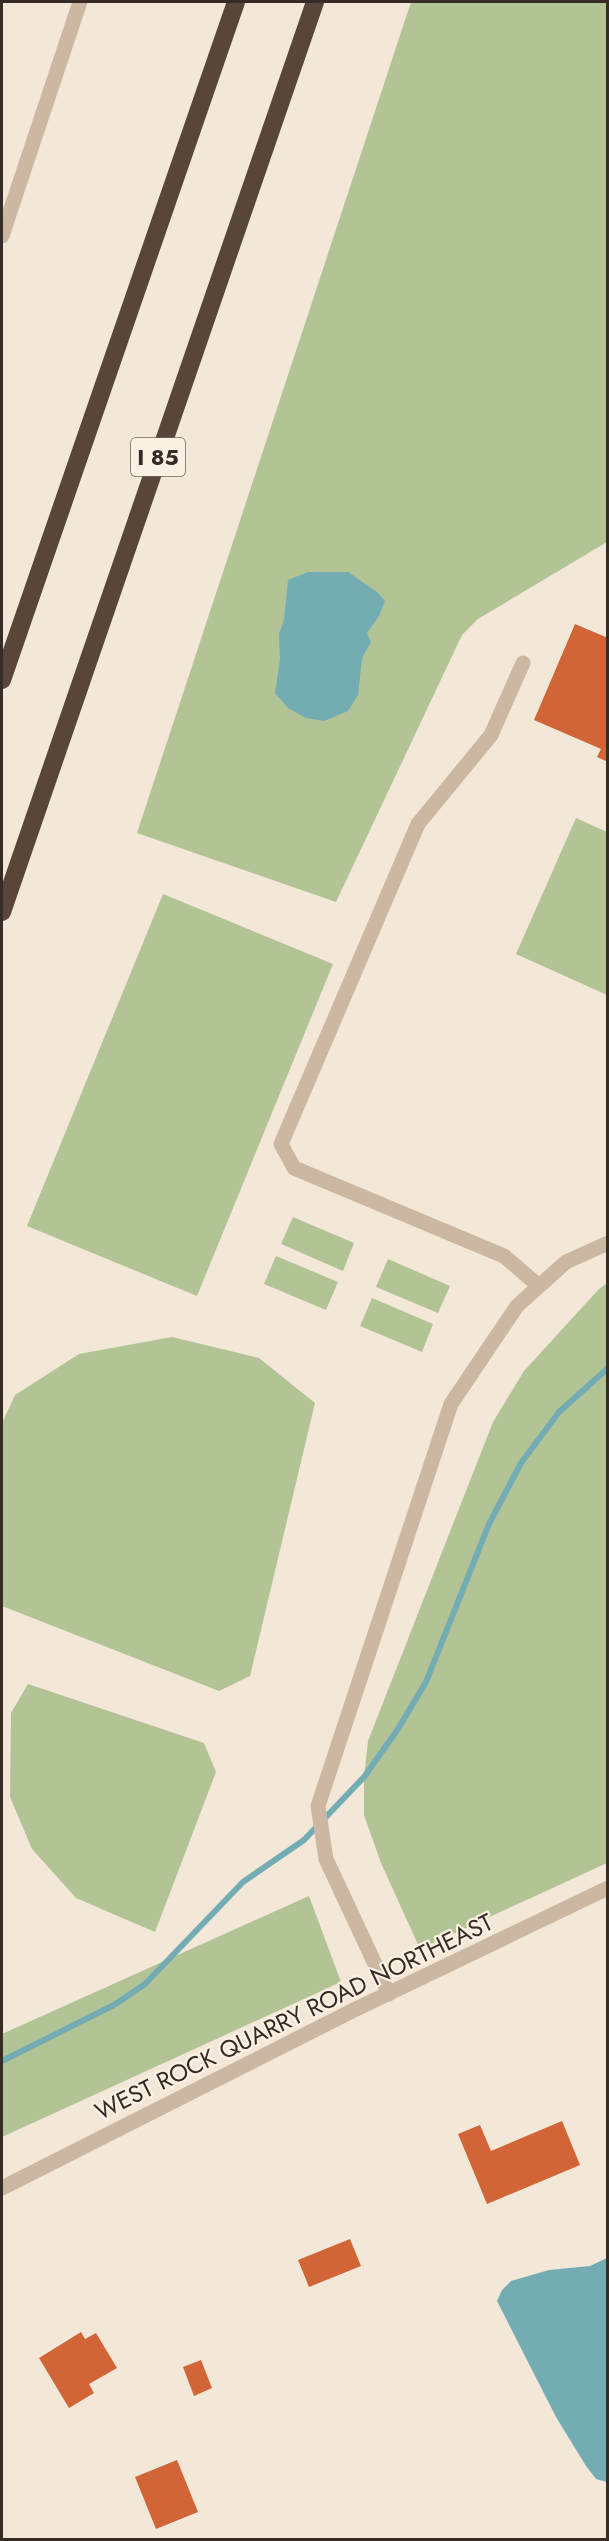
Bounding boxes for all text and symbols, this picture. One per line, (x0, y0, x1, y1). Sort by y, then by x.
road number: I 85 (131, 438, 185, 476)
street label: WEST ROCK QUARRY ROAD NORTHEAST (89, 1905, 499, 2129)

